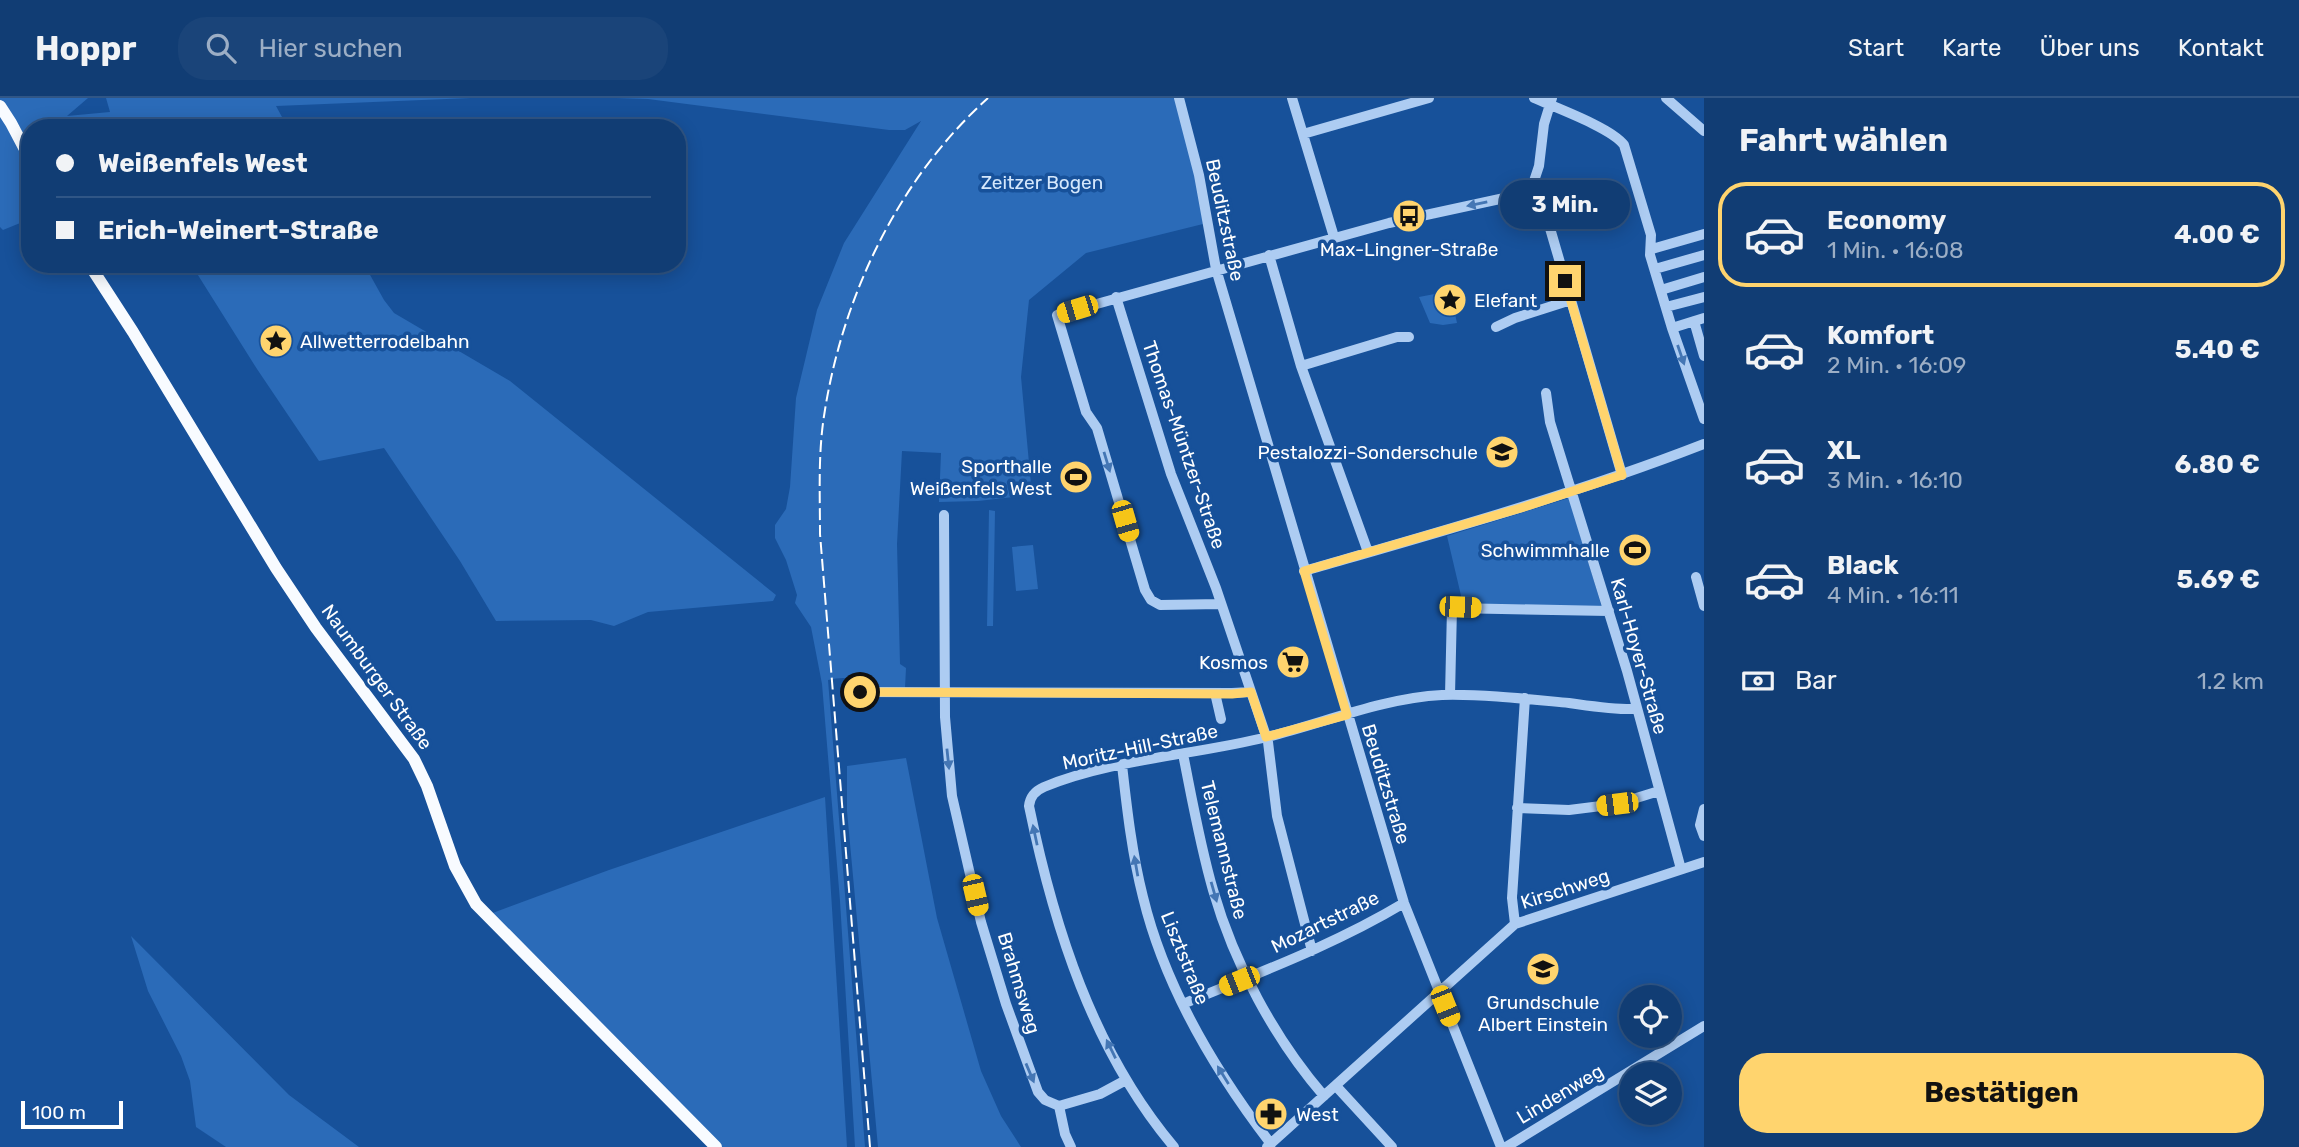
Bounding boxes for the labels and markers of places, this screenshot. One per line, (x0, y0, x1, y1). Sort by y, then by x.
bus stop icon: Max-Lingner-Straße (1390, 197, 1428, 235)
place label: Max-Lingner-Straße (1320, 238, 1498, 261)
place icon: Elefant (1431, 281, 1469, 319)
place label: Elefant (1474, 289, 1538, 312)
place icon: Allwetterrodelbahn (257, 322, 295, 360)
place label: Allwetterrodelbahn (300, 330, 470, 353)
school or university icon: Pestalozzi-Sonderschule (1483, 433, 1521, 471)
place label: Pestalozzi-Sonderschule (1258, 441, 1478, 464)
place label: Sporthalle Weißenfels West (910, 455, 1053, 500)
sports icon: Sporthalle Weißenfels West (1057, 458, 1095, 496)
sports icon: Schwimmhalle (1616, 531, 1654, 569)
place label: Schwimmhalle (1481, 539, 1610, 562)
supermarket icon: Kosmos (1274, 643, 1312, 681)
place label: Kosmos (1199, 651, 1268, 674)
school or university icon: Grundschule Albert Einstein (1524, 950, 1562, 988)
place label: Grundschule Albert Einstein (1478, 991, 1608, 1036)
pharmacy icon: West (1252, 1095, 1290, 1133)
place label: West (1296, 1103, 1339, 1126)

